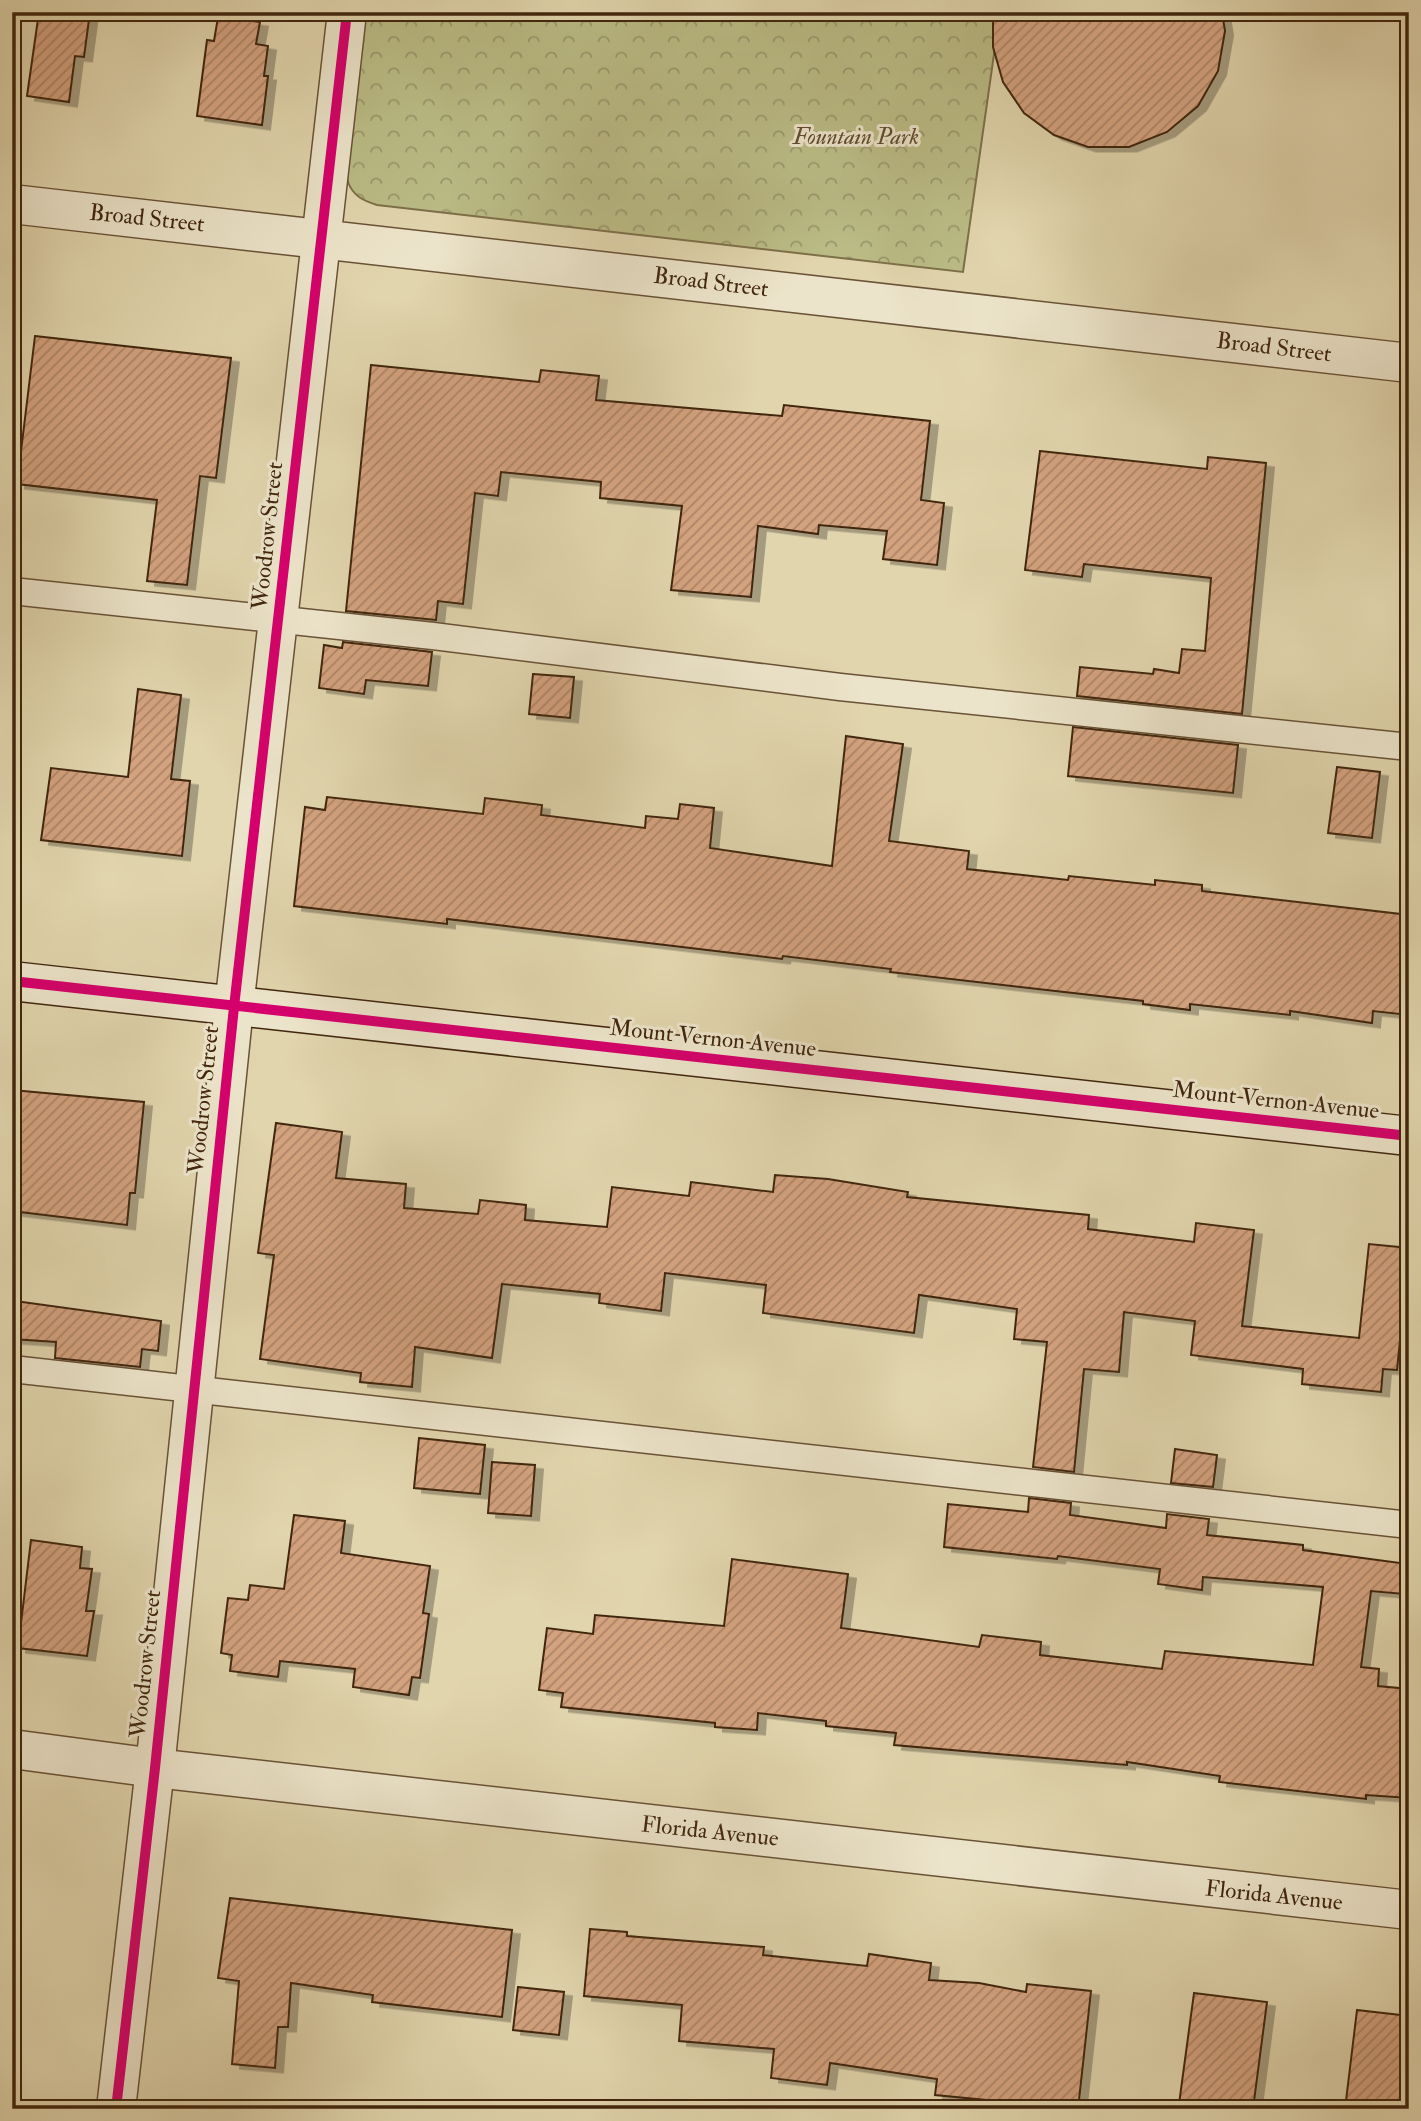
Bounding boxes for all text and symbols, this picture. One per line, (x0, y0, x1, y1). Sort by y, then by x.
park label: Fountain Park (792, 122, 919, 151)
street label: Broad Street (88, 198, 206, 238)
street label: Broad Street (652, 261, 770, 303)
street label: Broad Street (1215, 326, 1333, 368)
street label: Woodrow Street (245, 461, 289, 612)
street label: Mount Vernon Avenue (608, 1013, 818, 1063)
street label: Woodrow Street (181, 1025, 225, 1176)
street label: Mount Vernon Avenue (1171, 1075, 1381, 1125)
street label: Woodrow Street (123, 1589, 167, 1740)
street label: Florida Avenue (640, 1809, 781, 1853)
street label: Florida Avenue (1204, 1873, 1345, 1917)

